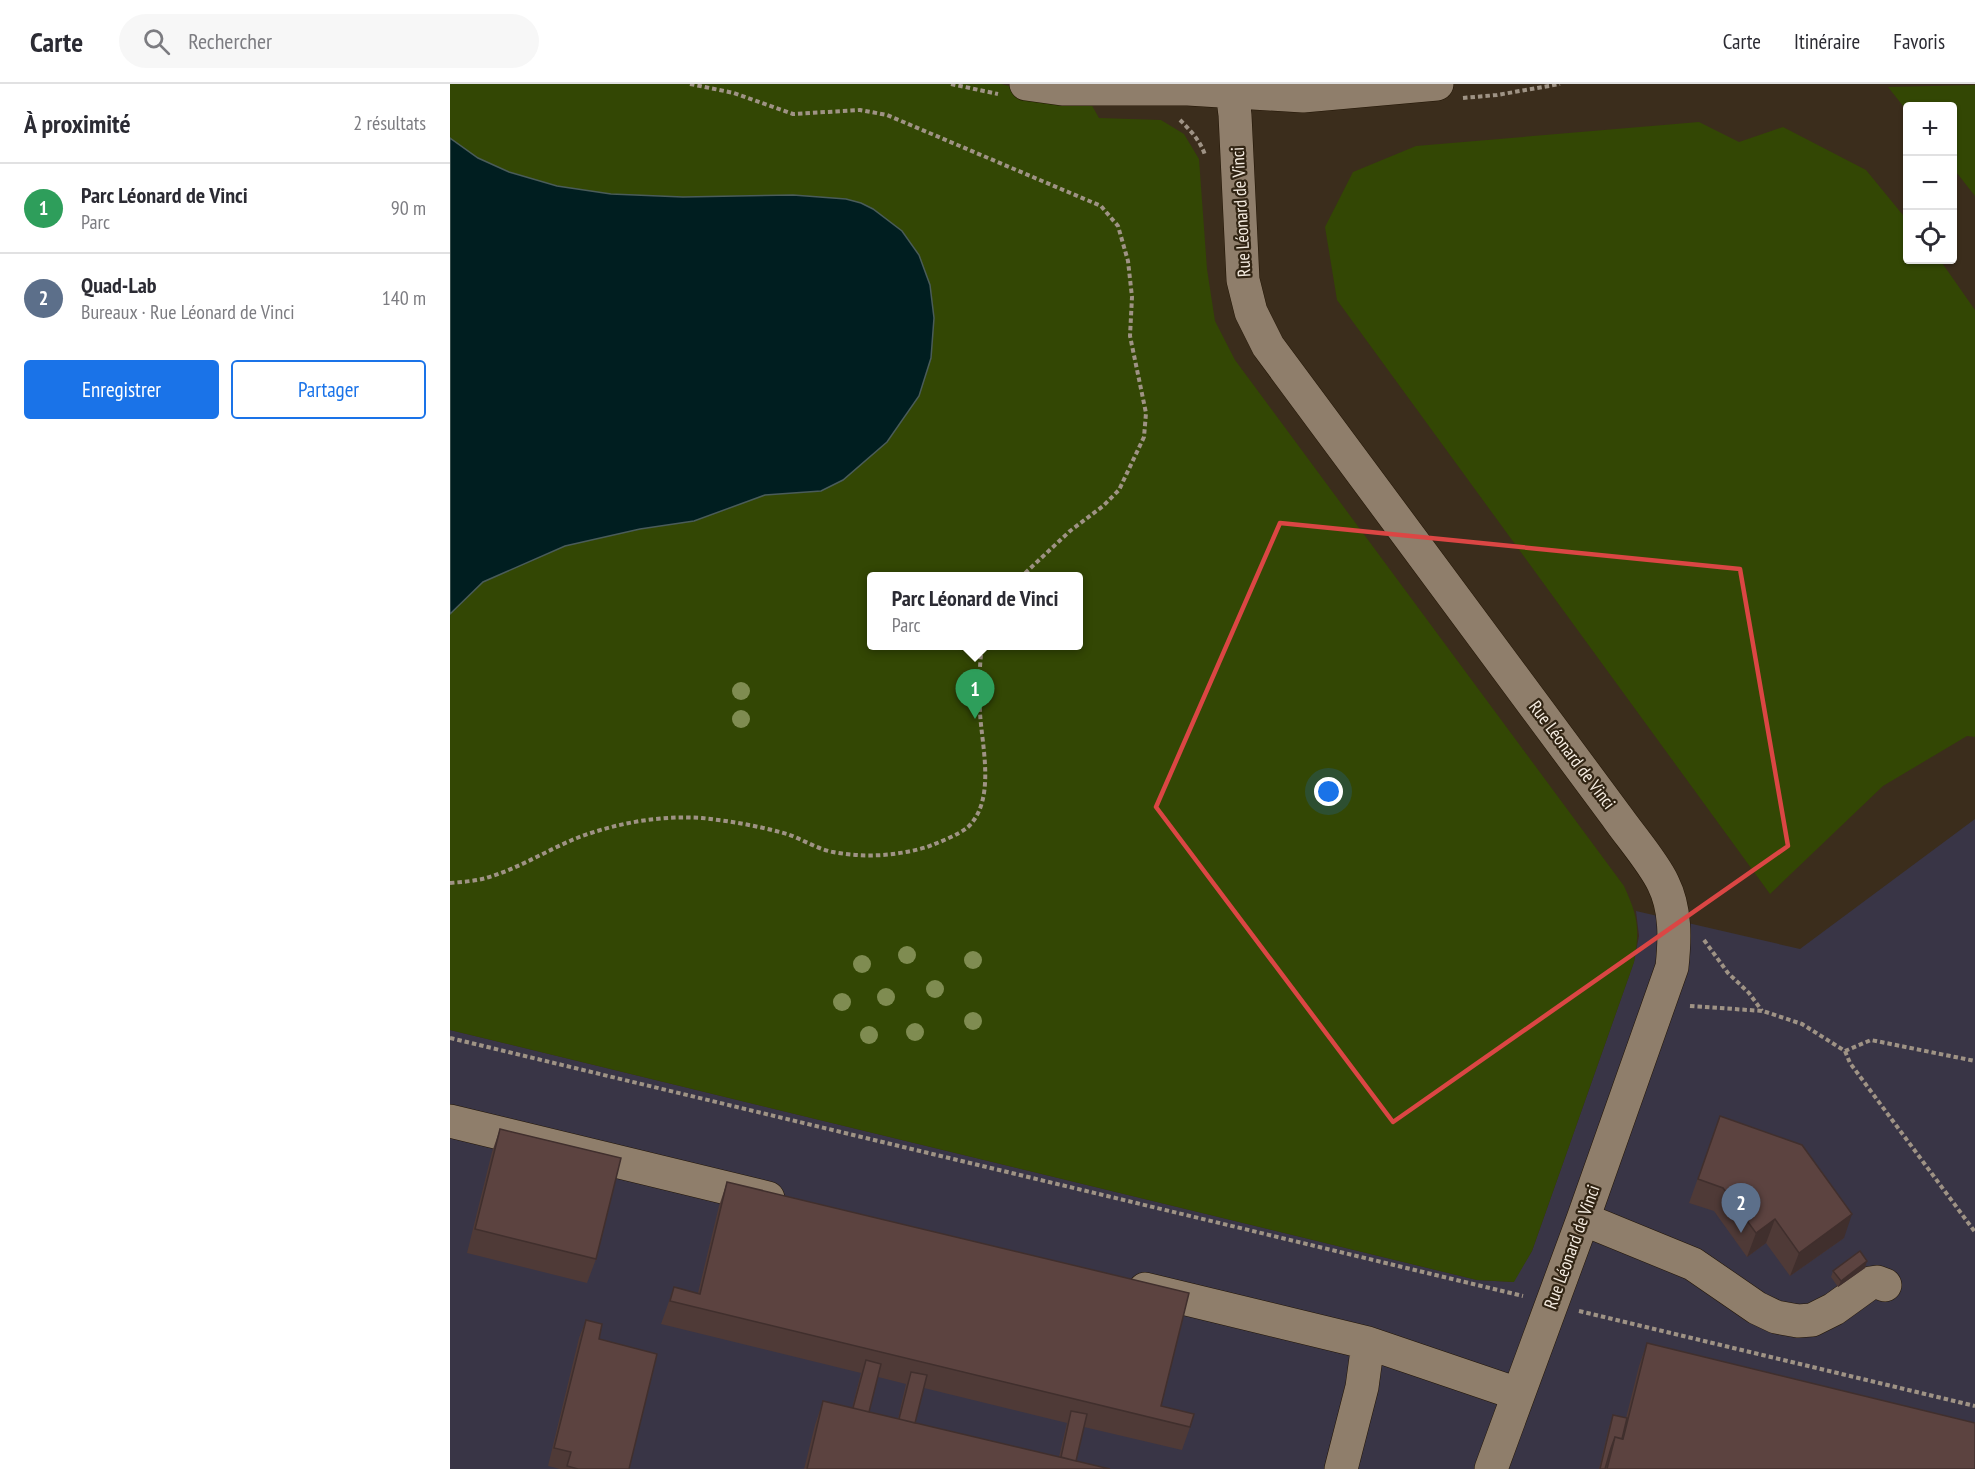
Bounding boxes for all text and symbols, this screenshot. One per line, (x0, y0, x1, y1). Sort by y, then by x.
search box (119, 14, 539, 68)
text: Carte (30, 23, 83, 60)
icon: search (140, 25, 173, 58)
text: Rechercher (188, 27, 272, 55)
text: Carte (1723, 28, 1761, 55)
text: Itinéraire (1794, 28, 1860, 55)
text: Favoris (1893, 28, 1945, 55)
map controls (1903, 102, 1957, 264)
button: + (1903, 102, 1957, 156)
text: À proximité (24, 107, 131, 140)
text: 2 résultats (353, 110, 426, 136)
street label: Rue Léonard de Vinci (1226, 146, 1255, 278)
button: − (1903, 156, 1957, 210)
text: Parc Léonard de Vinci (81, 181, 248, 209)
text: 1 (39, 195, 48, 221)
text: 90 m (391, 195, 426, 221)
text: Parc (81, 209, 110, 235)
button: locate (1903, 210, 1957, 264)
text: Quad-Lab (81, 271, 157, 299)
text: 2 (39, 285, 48, 311)
text: 140 m (382, 285, 426, 311)
text: Bureaux · Rue Léonard de Vinci (81, 299, 295, 325)
button: Enregistrer (24, 360, 219, 419)
button: Partager (231, 360, 426, 419)
popup (867, 572, 1083, 650)
text: Parc Léonard de Vinci (892, 584, 1058, 612)
text: Parc (892, 612, 921, 638)
pin: 1 (956, 670, 994, 719)
street label: Rue Léonard de Vinci (1524, 696, 1621, 814)
your location (1314, 777, 1343, 806)
street label: Rue Léonard de Vinci (1538, 1182, 1605, 1312)
pin: 2 (1722, 1184, 1760, 1233)

